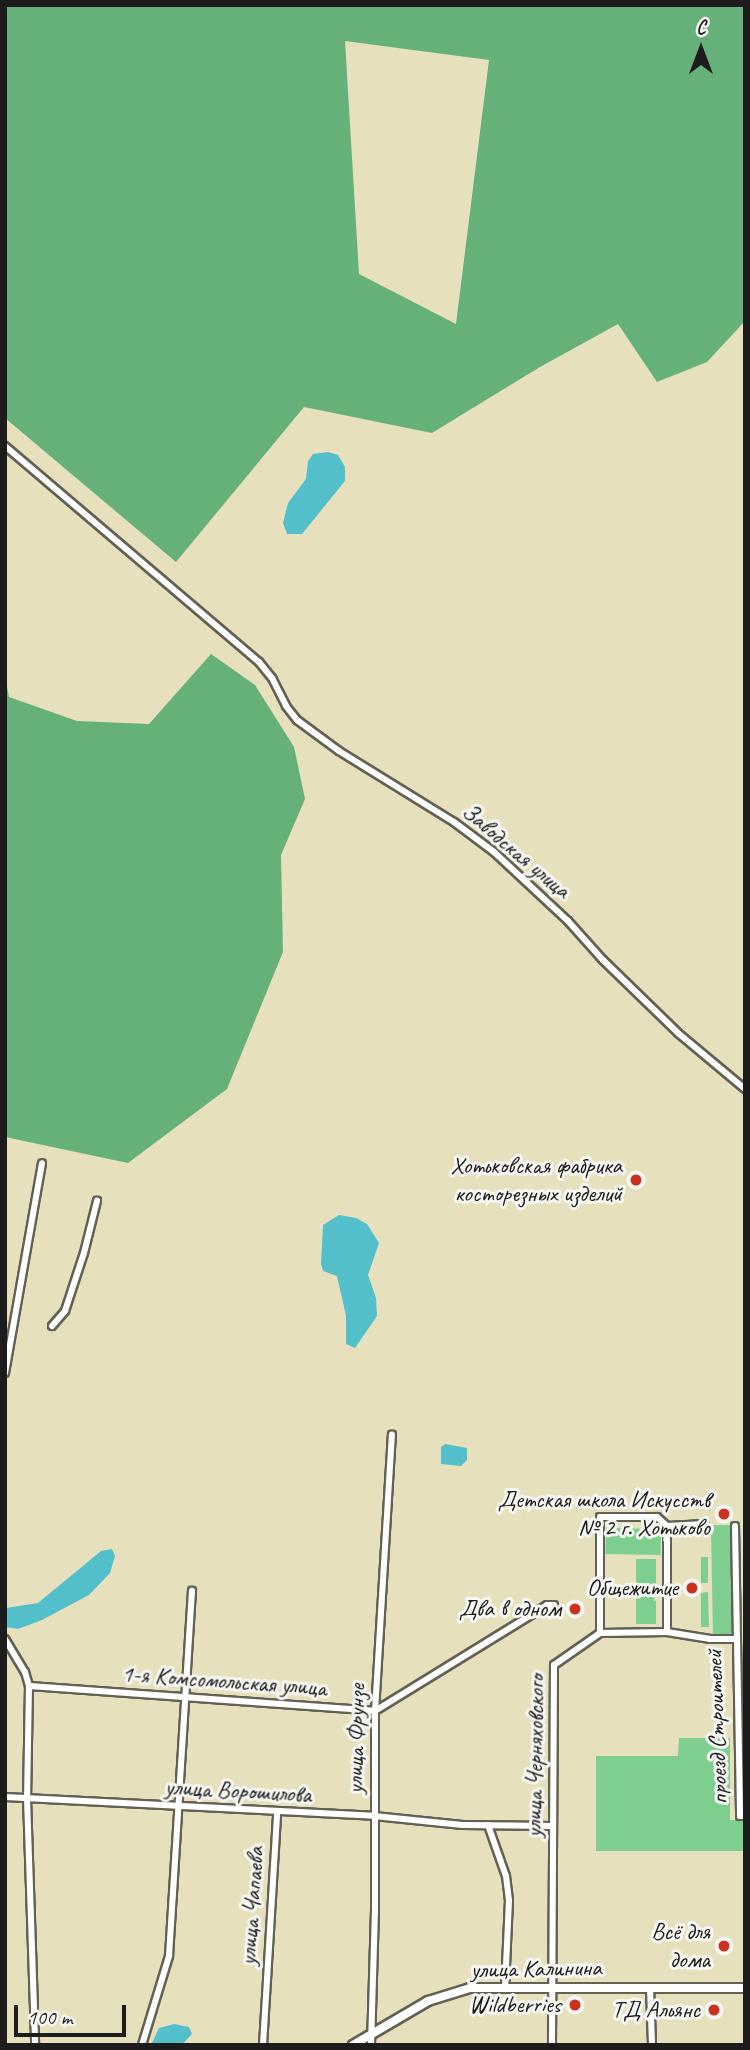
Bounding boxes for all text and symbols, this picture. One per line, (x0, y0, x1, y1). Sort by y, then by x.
north arrow (666, 14, 736, 84)
text: С (696, 16, 706, 40)
street label: Заводская улица (455, 797, 577, 905)
place label: Хотьковская фабрика косторезных изделий (448, 1152, 622, 1208)
marker: Хотьковская фабрика косторезных изделий (628, 1172, 644, 1188)
place label: Детская школа Искусств № 2 г. Хотьково (498, 1486, 710, 1542)
marker: Детская школа Искусств № 2 г. Хотьково (716, 1506, 732, 1522)
place label: Общежитие (587, 1574, 678, 1602)
marker: Общежитие (684, 1580, 700, 1596)
place label: Два в одном (460, 1595, 561, 1623)
marker: Два в одном (567, 1601, 583, 1617)
street label: проезд Строителей (700, 1649, 734, 1805)
street label: 1-я Комсомольская улица (121, 1659, 327, 1703)
street label: улица Черняховского (519, 1674, 551, 1838)
street label: улица Фрунзе (341, 1685, 371, 1793)
street label: улица Ворошилова (164, 1773, 312, 1809)
street label: улица Чапаева (233, 1846, 271, 1966)
place label: Всё для дома (651, 1918, 710, 1974)
marker: Всё для дома (716, 1938, 732, 1954)
street label: улица Калинина (470, 1953, 602, 1985)
scale bar (18, 1990, 130, 2034)
place label: Wildberries (469, 1991, 561, 2019)
place label: ТД Альянс (612, 1996, 700, 2024)
marker: Wildberries (567, 1997, 583, 2013)
marker: ТД Альянс (706, 2002, 722, 2018)
text: 100 m (27, 2004, 72, 2030)

